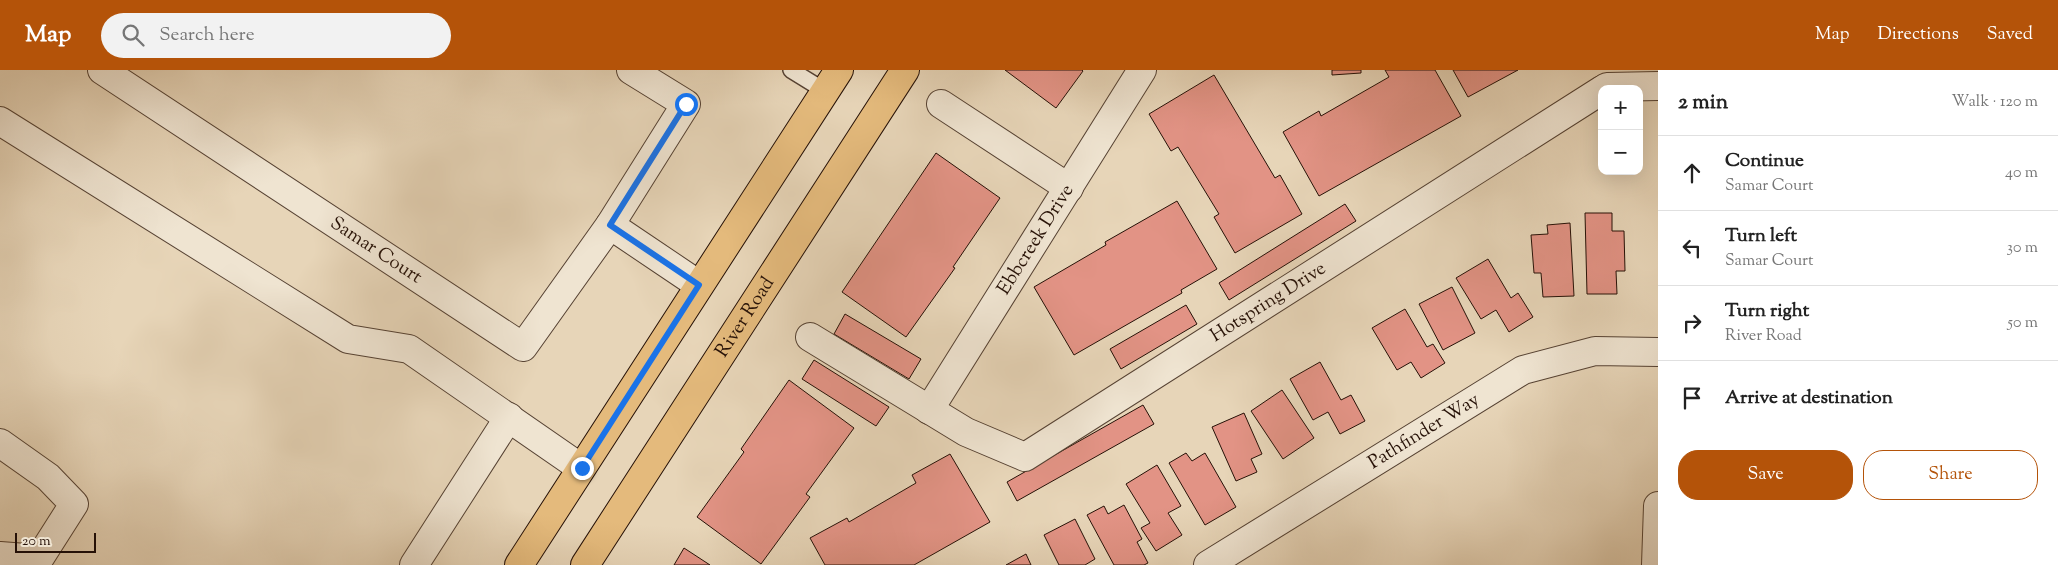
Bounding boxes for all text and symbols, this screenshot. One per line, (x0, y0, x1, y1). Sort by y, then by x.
search box (101, 13, 451, 58)
text: Map (25, 18, 71, 52)
icon: search (119, 21, 147, 49)
text: Search here (159, 22, 255, 49)
text: Map (1815, 22, 1850, 48)
text: Directions (1878, 22, 1959, 48)
text: Saved (1987, 22, 2033, 48)
map controls (1598, 85, 1643, 175)
button: + (1598, 85, 1643, 130)
text: 2 min (1678, 88, 1728, 118)
text: Walk · 120 m (1952, 91, 2038, 114)
route start (675, 93, 698, 116)
button: − (1598, 130, 1643, 175)
text: Continue (1725, 148, 1804, 175)
icon: ahead (1678, 159, 1706, 187)
text: 40 m (2005, 162, 2038, 185)
text: Samar Court (1725, 175, 1814, 198)
street label: Ebbcreek Drive (991, 179, 1081, 300)
street label: Samar Court (325, 210, 428, 291)
text: Turn left (1725, 223, 1797, 250)
icon: left (1678, 234, 1706, 262)
text: 30 m (2007, 237, 2038, 260)
text: Samar Court (1725, 250, 1814, 273)
street label: Hotspring Drive (1205, 255, 1332, 349)
street label: River Road (709, 271, 781, 363)
text: Turn right (1725, 298, 1809, 325)
icon: right (1678, 309, 1706, 337)
text: 50 m (2007, 312, 2038, 335)
text: River Road (1725, 325, 1802, 348)
icon: arrive (1678, 384, 1706, 412)
text: Arrive at destination (1725, 385, 1893, 412)
street label: Pathfinder Way (1363, 386, 1485, 476)
button: Save (1678, 450, 1853, 500)
button: Share (1863, 450, 2038, 500)
route end (571, 457, 594, 480)
scale bar (15, 530, 96, 553)
text: 20 m (22, 532, 51, 552)

